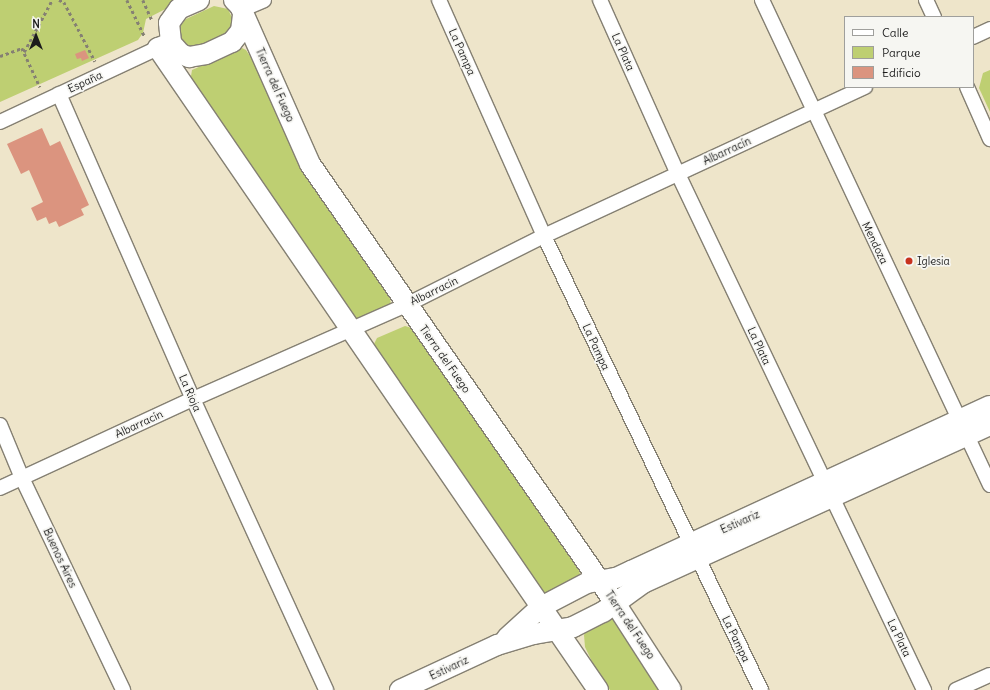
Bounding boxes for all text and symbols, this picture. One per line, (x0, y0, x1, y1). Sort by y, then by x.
north arrow (16, 16, 56, 56)
legend (844, 16, 974, 88)
text: N (32, 17, 40, 31)
text: Calle (882, 25, 909, 40)
street label: La Pampa (446, 27, 478, 77)
street label: La Plata (609, 31, 637, 73)
text: Parque (882, 45, 921, 60)
street label: Tierra del Fuego (253, 46, 297, 124)
text: Edificio (882, 65, 921, 80)
street label: España (66, 68, 104, 96)
street label: Albarracín (701, 134, 753, 168)
street label: Mendoza (859, 220, 891, 266)
place label: Iglesia (917, 254, 950, 268)
marker: Iglesia (904, 256, 914, 266)
street label: Albarracín (408, 274, 460, 308)
street label: La Pampa (580, 322, 612, 372)
street label: Tierra del Fuego (417, 323, 473, 395)
street label: La Plata (745, 325, 773, 367)
street label: La Rioja (176, 372, 204, 414)
street label: Albarracín (113, 407, 165, 441)
street label: Estivariz (718, 508, 762, 536)
street label: Buenos Aires (40, 526, 80, 590)
street label: Tierra del Fuego (602, 588, 658, 662)
street label: La Pampa (719, 614, 753, 664)
street label: La Plata (884, 617, 914, 659)
street label: Estivariz (427, 653, 471, 683)

